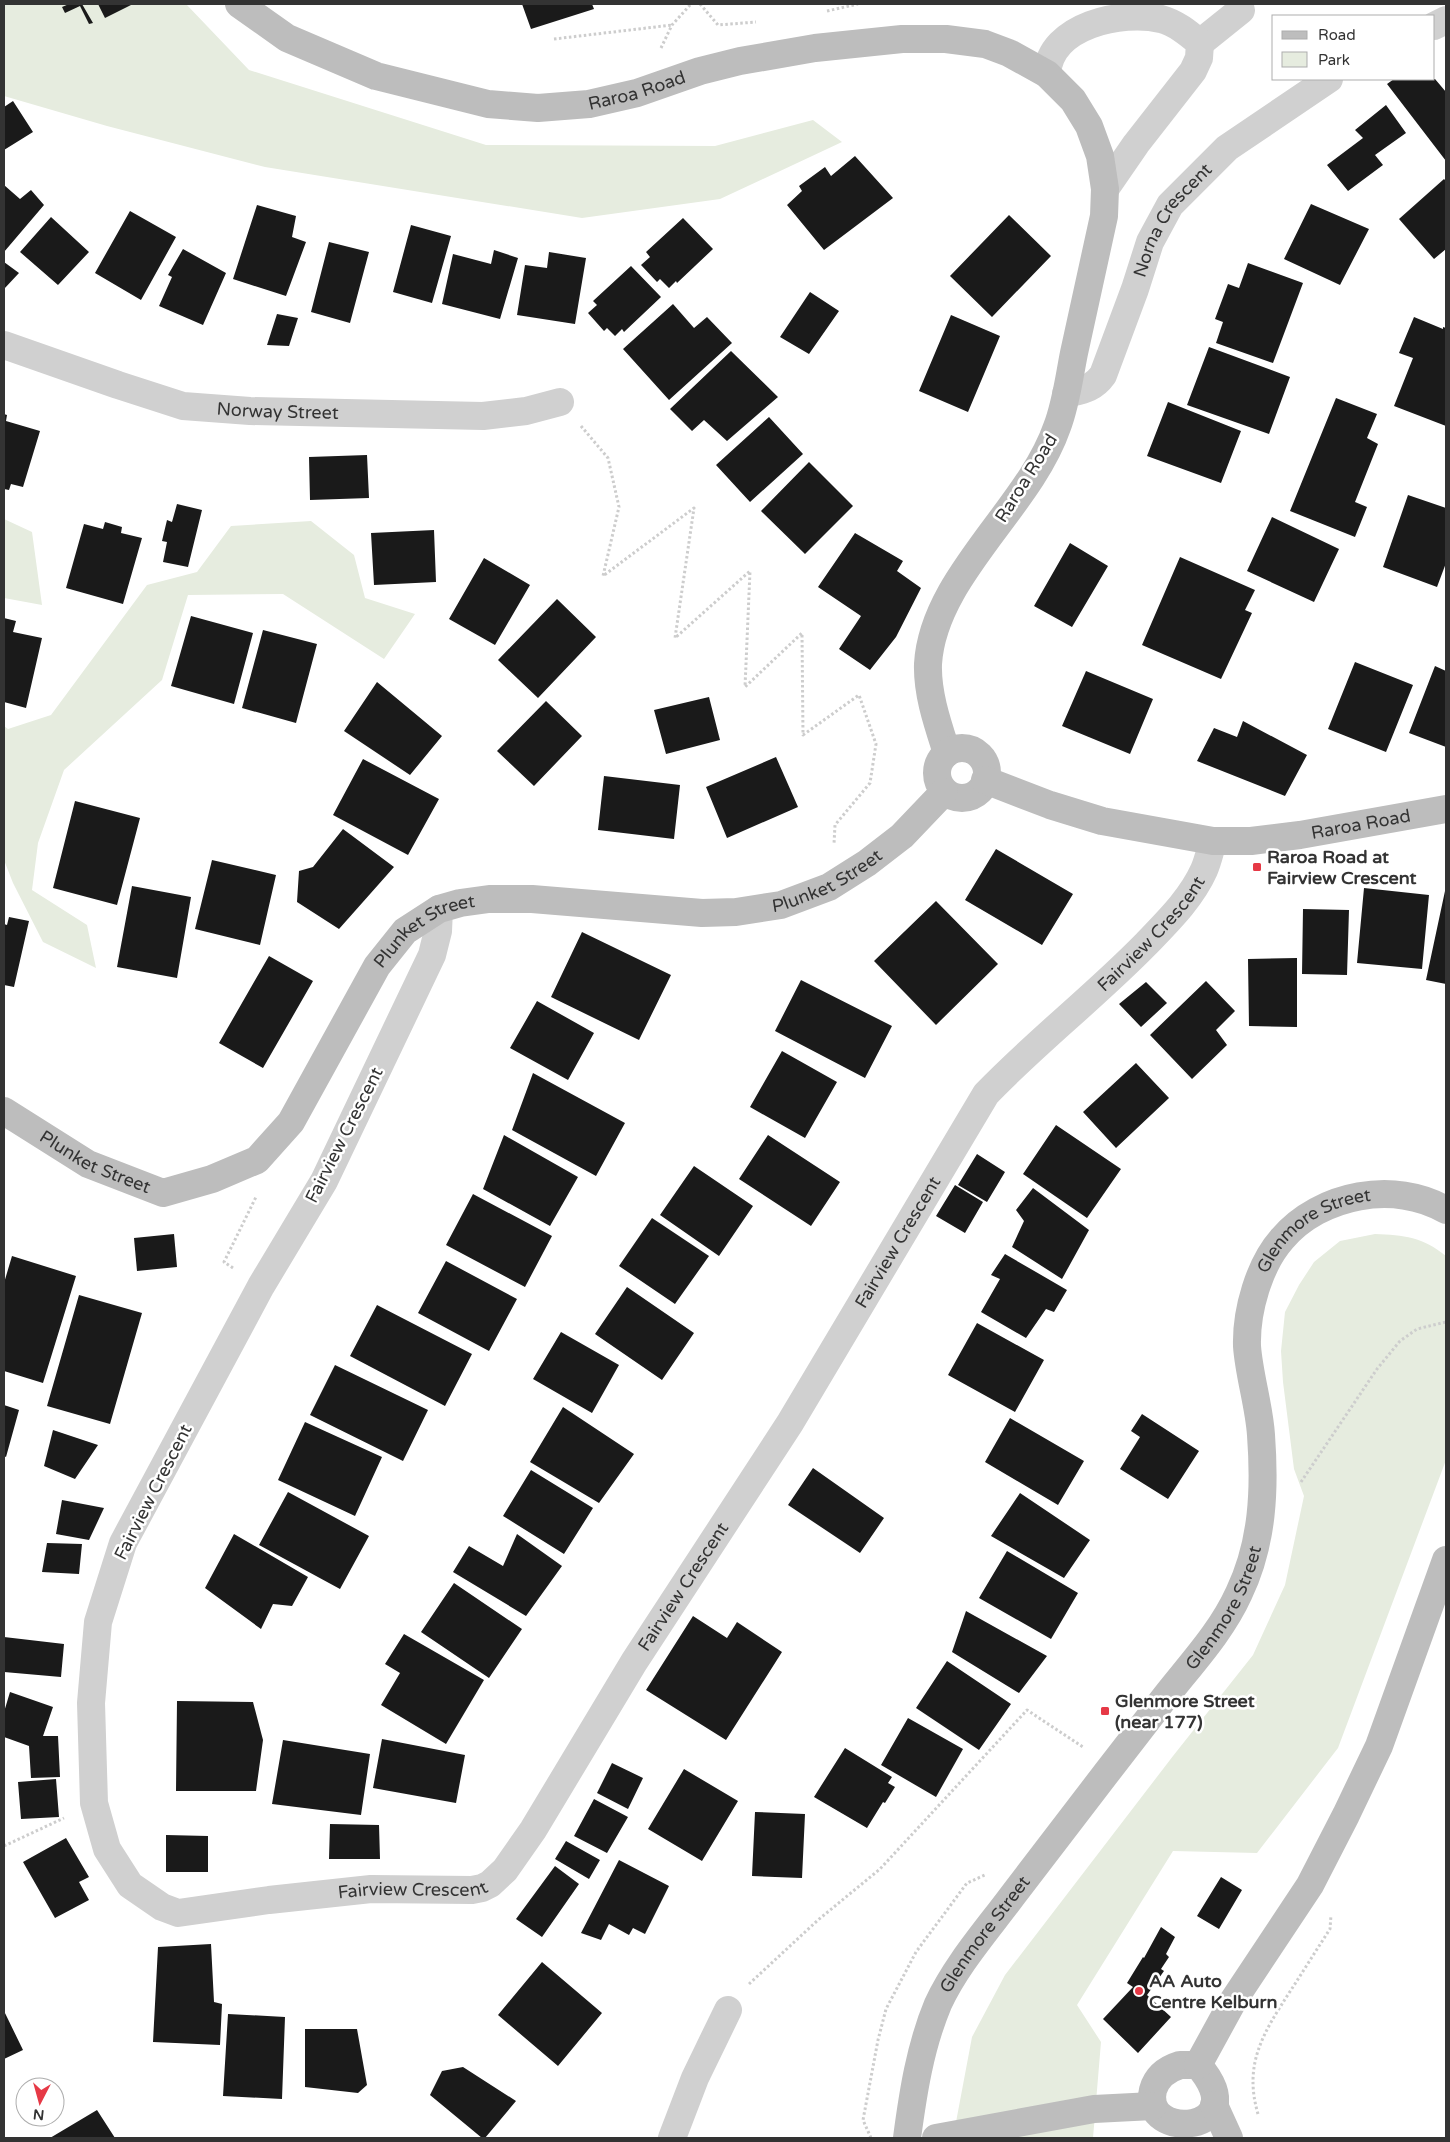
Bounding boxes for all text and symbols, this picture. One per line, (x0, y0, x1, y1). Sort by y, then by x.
legend (1272, 15, 1435, 80)
text: Road (1318, 26, 1356, 44)
text: Park (1318, 51, 1350, 69)
street label: Raroa Road (586, 66, 688, 115)
street label: Norna Crescent (1128, 159, 1216, 280)
street label: Norway Street (216, 398, 339, 424)
street label: Raroa Road (990, 430, 1062, 526)
street label: Raroa Road (1309, 805, 1412, 844)
street label: Plunket Street (770, 844, 887, 917)
place label: Raroa Road at Fairview Crescent (1267, 846, 1416, 889)
marker: Raroa Road at Fairview Crescent (1251, 861, 1263, 873)
street label: Fairview Crescent (1093, 872, 1210, 996)
street label: Plunket Street (369, 890, 476, 972)
street label: Fairview Crescent (300, 1063, 388, 1207)
street label: Plunket Street (36, 1125, 154, 1198)
street label: Fairview Crescent (850, 1172, 945, 1312)
street label: Glenmore Street (1252, 1184, 1372, 1276)
street label: Fairview Crescent (109, 1420, 197, 1564)
street label: Fairview Crescent (633, 1518, 733, 1655)
street label: Glenmore Street (1180, 1543, 1266, 1674)
place label: Glenmore Street (near 177) (1115, 1690, 1255, 1733)
marker: Glenmore Street (near 177) (1099, 1705, 1111, 1717)
street label: Glenmore Street (935, 1871, 1035, 1997)
street label: Fairview Crescent (337, 1876, 491, 1904)
place label: AA Auto Centre Kelburn (1149, 1970, 1277, 2013)
marker: AA Auto Centre Kelburn (1133, 1985, 1145, 1997)
north arrow (15, 2077, 65, 2127)
text: N (32, 2105, 45, 2123)

